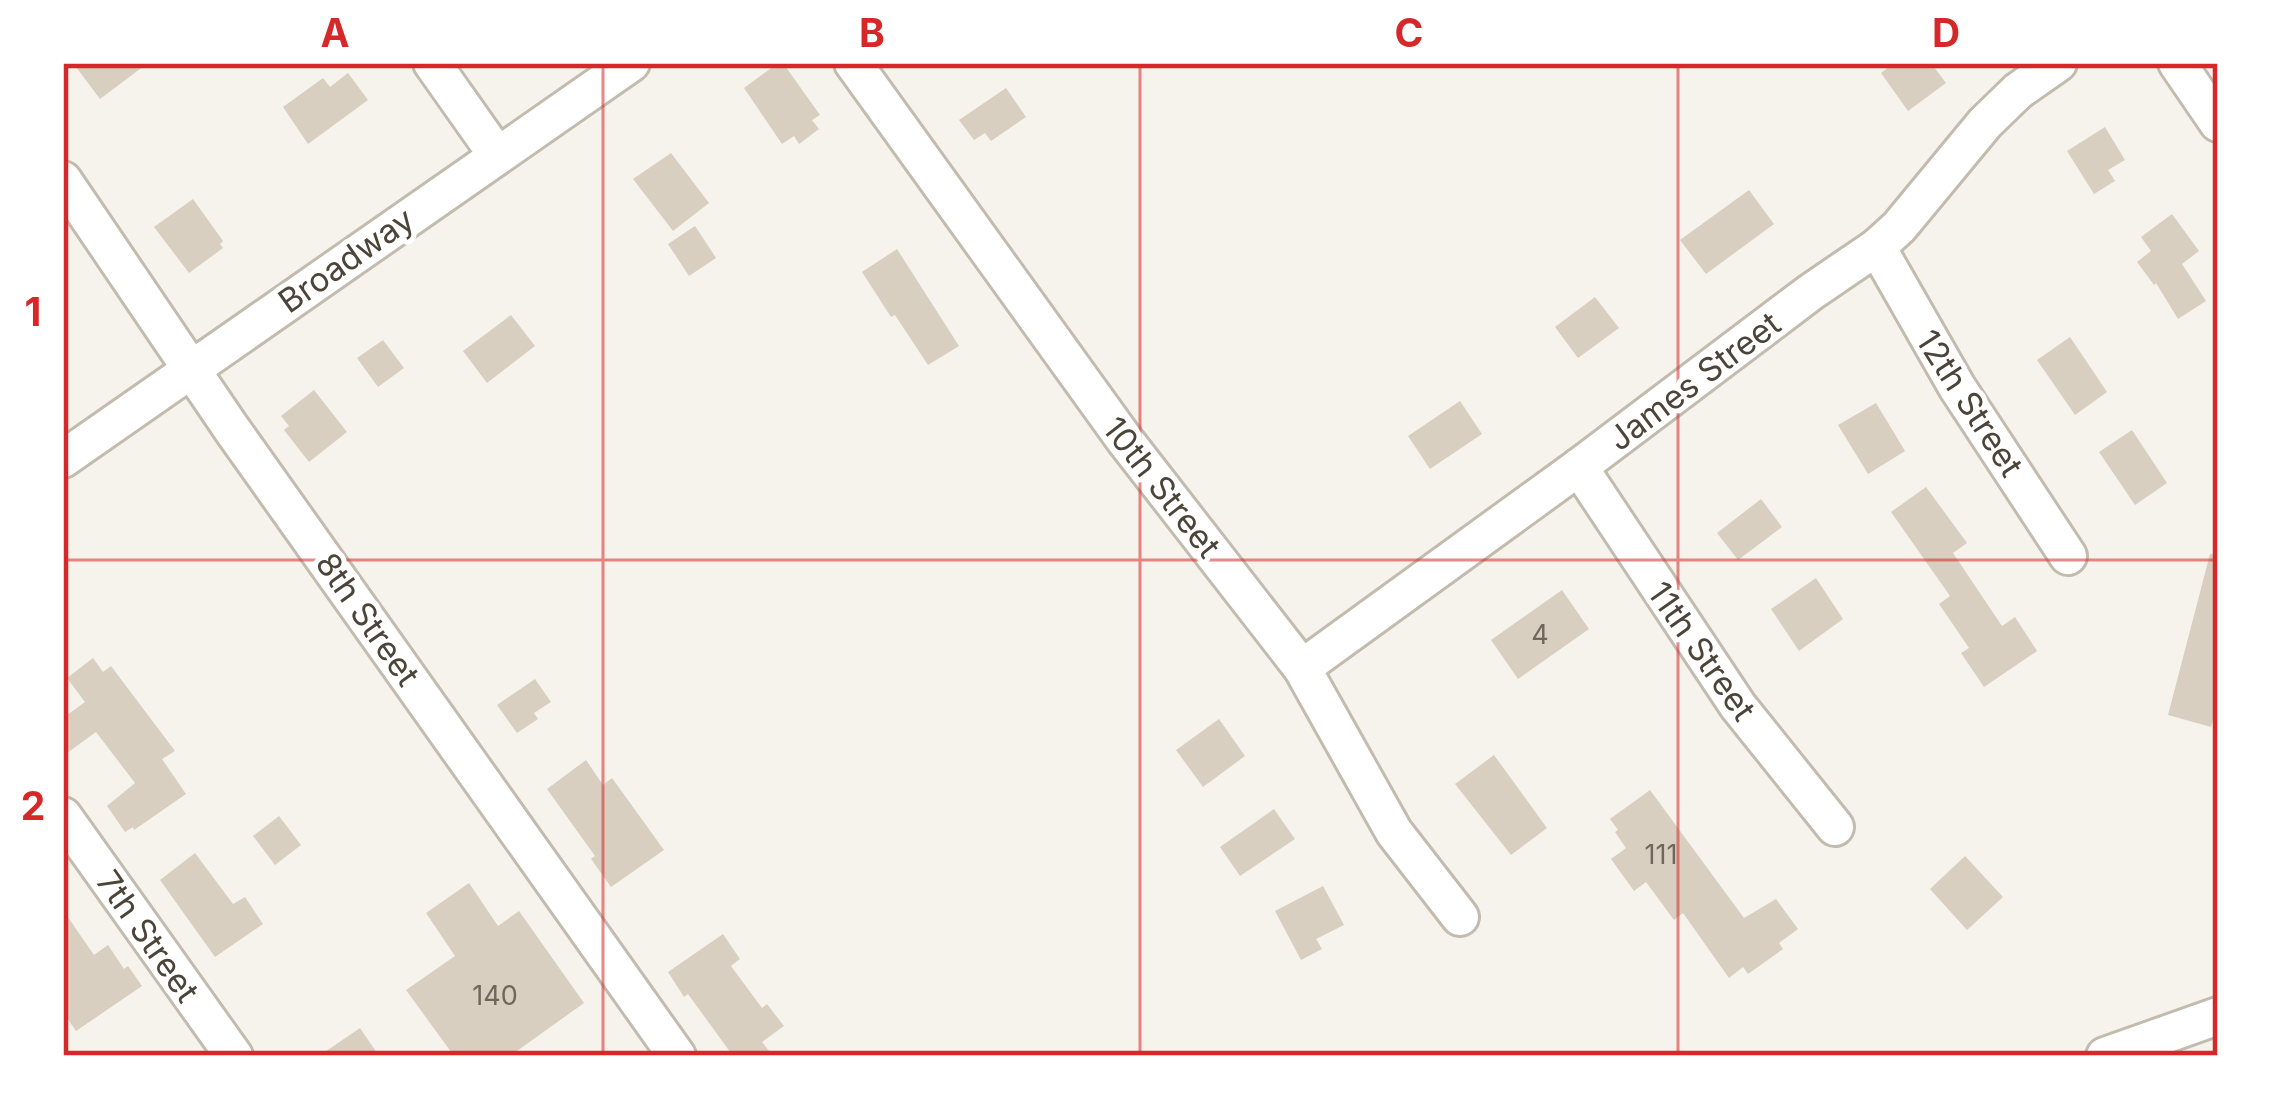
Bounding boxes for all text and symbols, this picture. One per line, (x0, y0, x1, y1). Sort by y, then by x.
text: A (320, 9, 350, 56)
text: B (859, 9, 885, 56)
text: C (1395, 9, 1423, 56)
text: D (1932, 9, 1960, 56)
street label: Broadway (271, 199, 421, 321)
text: 1 (25, 288, 41, 335)
street label: James Street (1600, 303, 1788, 459)
street label: 12th Street (1908, 322, 2032, 484)
street label: 10th Street (1095, 409, 1229, 565)
street label: 8th Street (308, 545, 428, 693)
street label: 11th Street (1640, 574, 1764, 728)
house number: 4 (1531, 618, 1549, 651)
text: 2 (21, 782, 45, 829)
house number: 111 (1645, 838, 1677, 871)
street label: 7th Street (88, 863, 208, 1010)
house number: 140 (472, 979, 518, 1012)

